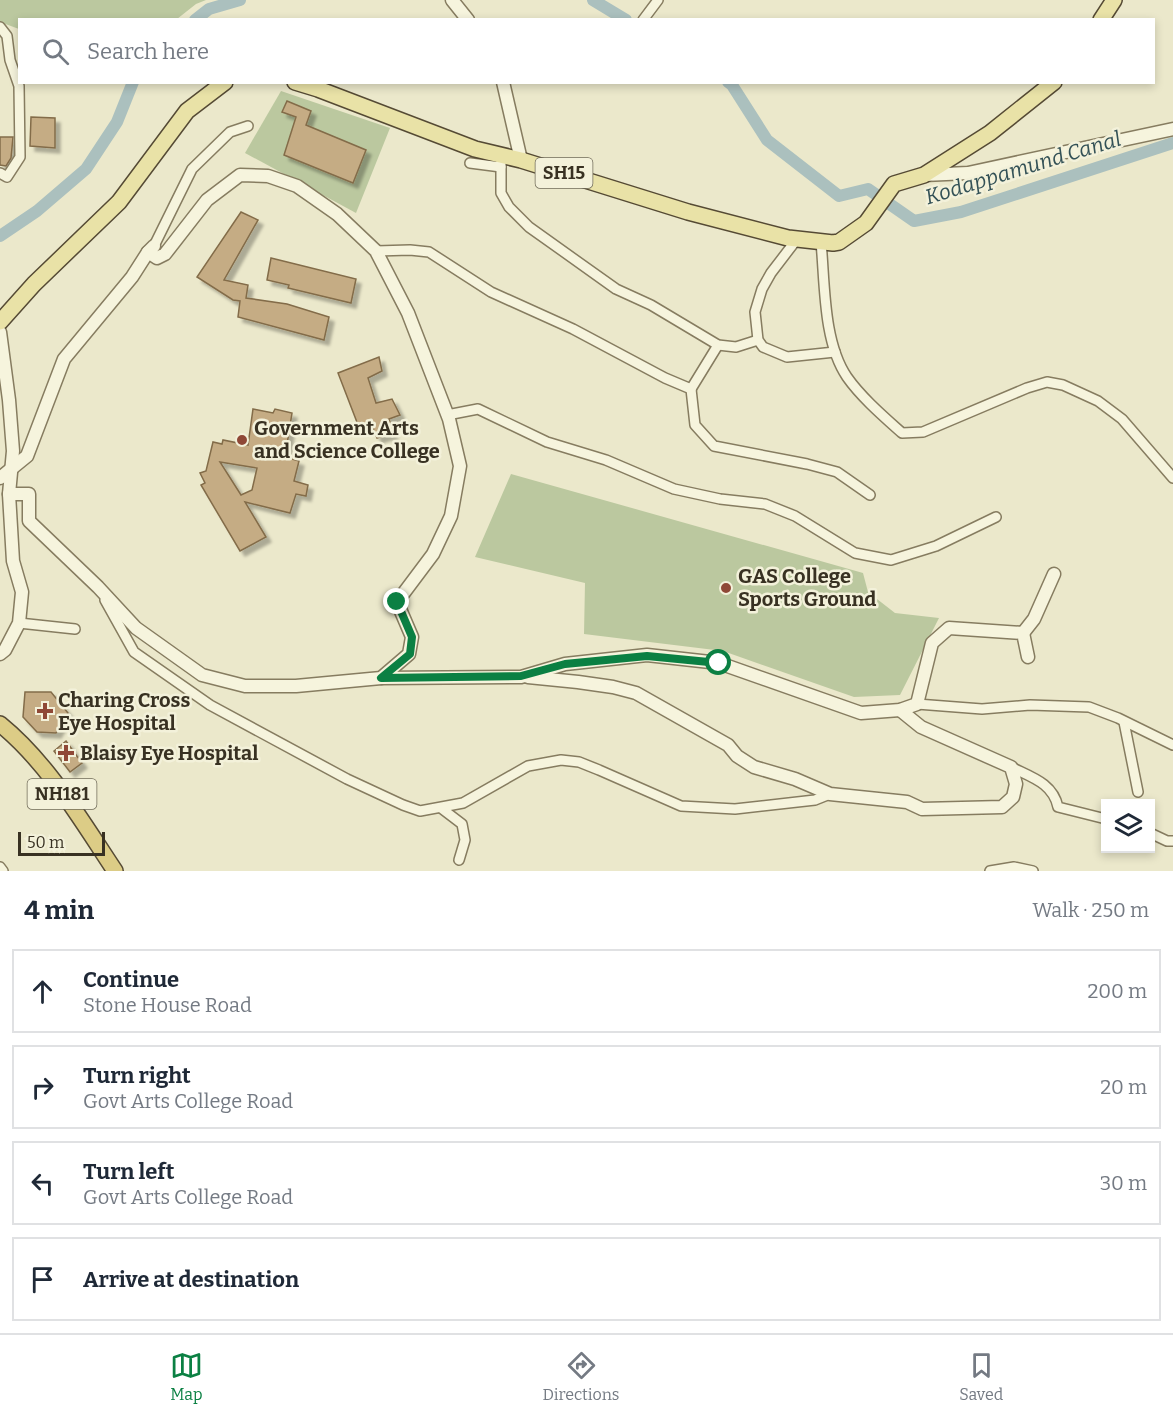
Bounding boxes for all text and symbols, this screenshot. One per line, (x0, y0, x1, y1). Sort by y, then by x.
search box (18, 18, 1155, 84)
icon: search (39, 35, 72, 68)
text: Search here (87, 38, 209, 65)
water label: Kodappamund Canal (922, 126, 1124, 210)
road number: SH15 (536, 158, 592, 188)
place label: Government Arts and Science College (254, 416, 440, 463)
marker: Government Arts and Science College (235, 433, 249, 447)
place label: GAS College Sports Ground (738, 564, 876, 611)
marker: GAS College Sports Ground (719, 581, 733, 595)
route end (383, 588, 409, 614)
route start (705, 649, 731, 675)
place label: Charing Cross Eye Hospital (58, 688, 190, 735)
marker: Charing Cross Eye Hospital (36, 702, 54, 720)
place label: Blaisy Eye Hospital (80, 741, 258, 765)
marker: Blaisy Eye Hospital (57, 744, 75, 762)
road number: NH181 (28, 779, 97, 809)
map controls (1101, 799, 1155, 853)
button: layers (1101, 799, 1155, 853)
scale bar (18, 829, 105, 856)
text: 50 m (27, 833, 64, 852)
text: 4 min (24, 895, 94, 926)
text: Walk · 250 m (1032, 898, 1149, 922)
text: Continue (83, 966, 179, 993)
icon: ahead (26, 975, 59, 1008)
text: 200 m (1087, 979, 1147, 1003)
text: Stone House Road (83, 993, 252, 1017)
text: Turn right (83, 1062, 191, 1089)
icon: right (26, 1071, 59, 1104)
text: 20 m (1100, 1075, 1147, 1099)
text: Govt Arts College Road (83, 1089, 293, 1113)
text: Turn left (83, 1158, 175, 1185)
icon: left (26, 1167, 59, 1200)
text: 30 m (1100, 1171, 1147, 1195)
text: Govt Arts College Road (83, 1185, 293, 1209)
icon: arrive (26, 1263, 59, 1296)
text: Arrive at destination (83, 1266, 299, 1293)
tab: Map (170, 1349, 203, 1404)
tab: Directions (543, 1349, 620, 1404)
tab: Saved (959, 1349, 1003, 1404)

